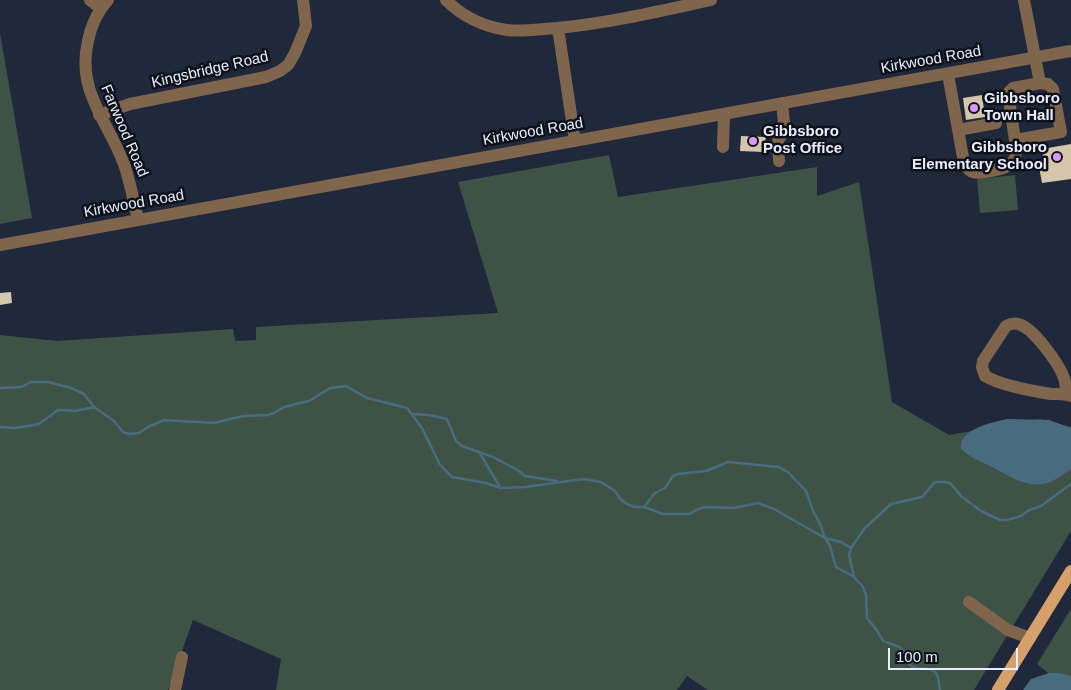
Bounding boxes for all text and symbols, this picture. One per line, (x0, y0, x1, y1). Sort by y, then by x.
street label: Kirkwood Road (879, 42, 983, 78)
street label: Kingsbridge Road (150, 48, 270, 92)
street label: Farwood Road (96, 82, 152, 180)
place label: Gibbsboro Town Hall (984, 90, 1060, 125)
marker: Gibbsboro Town Hall (968, 102, 980, 114)
street label: Kirkwood Road (481, 114, 585, 150)
place label: Gibbsboro Post Office (763, 123, 842, 158)
marker: Gibbsboro Post Office (747, 135, 759, 147)
place label: Gibbsboro Elementary School (912, 139, 1047, 174)
marker: Gibbsboro Elementary School (1051, 151, 1063, 163)
street label: Kirkwood Road (82, 186, 186, 222)
scale bar (891, 638, 1021, 670)
text: 100 m (896, 648, 938, 665)

